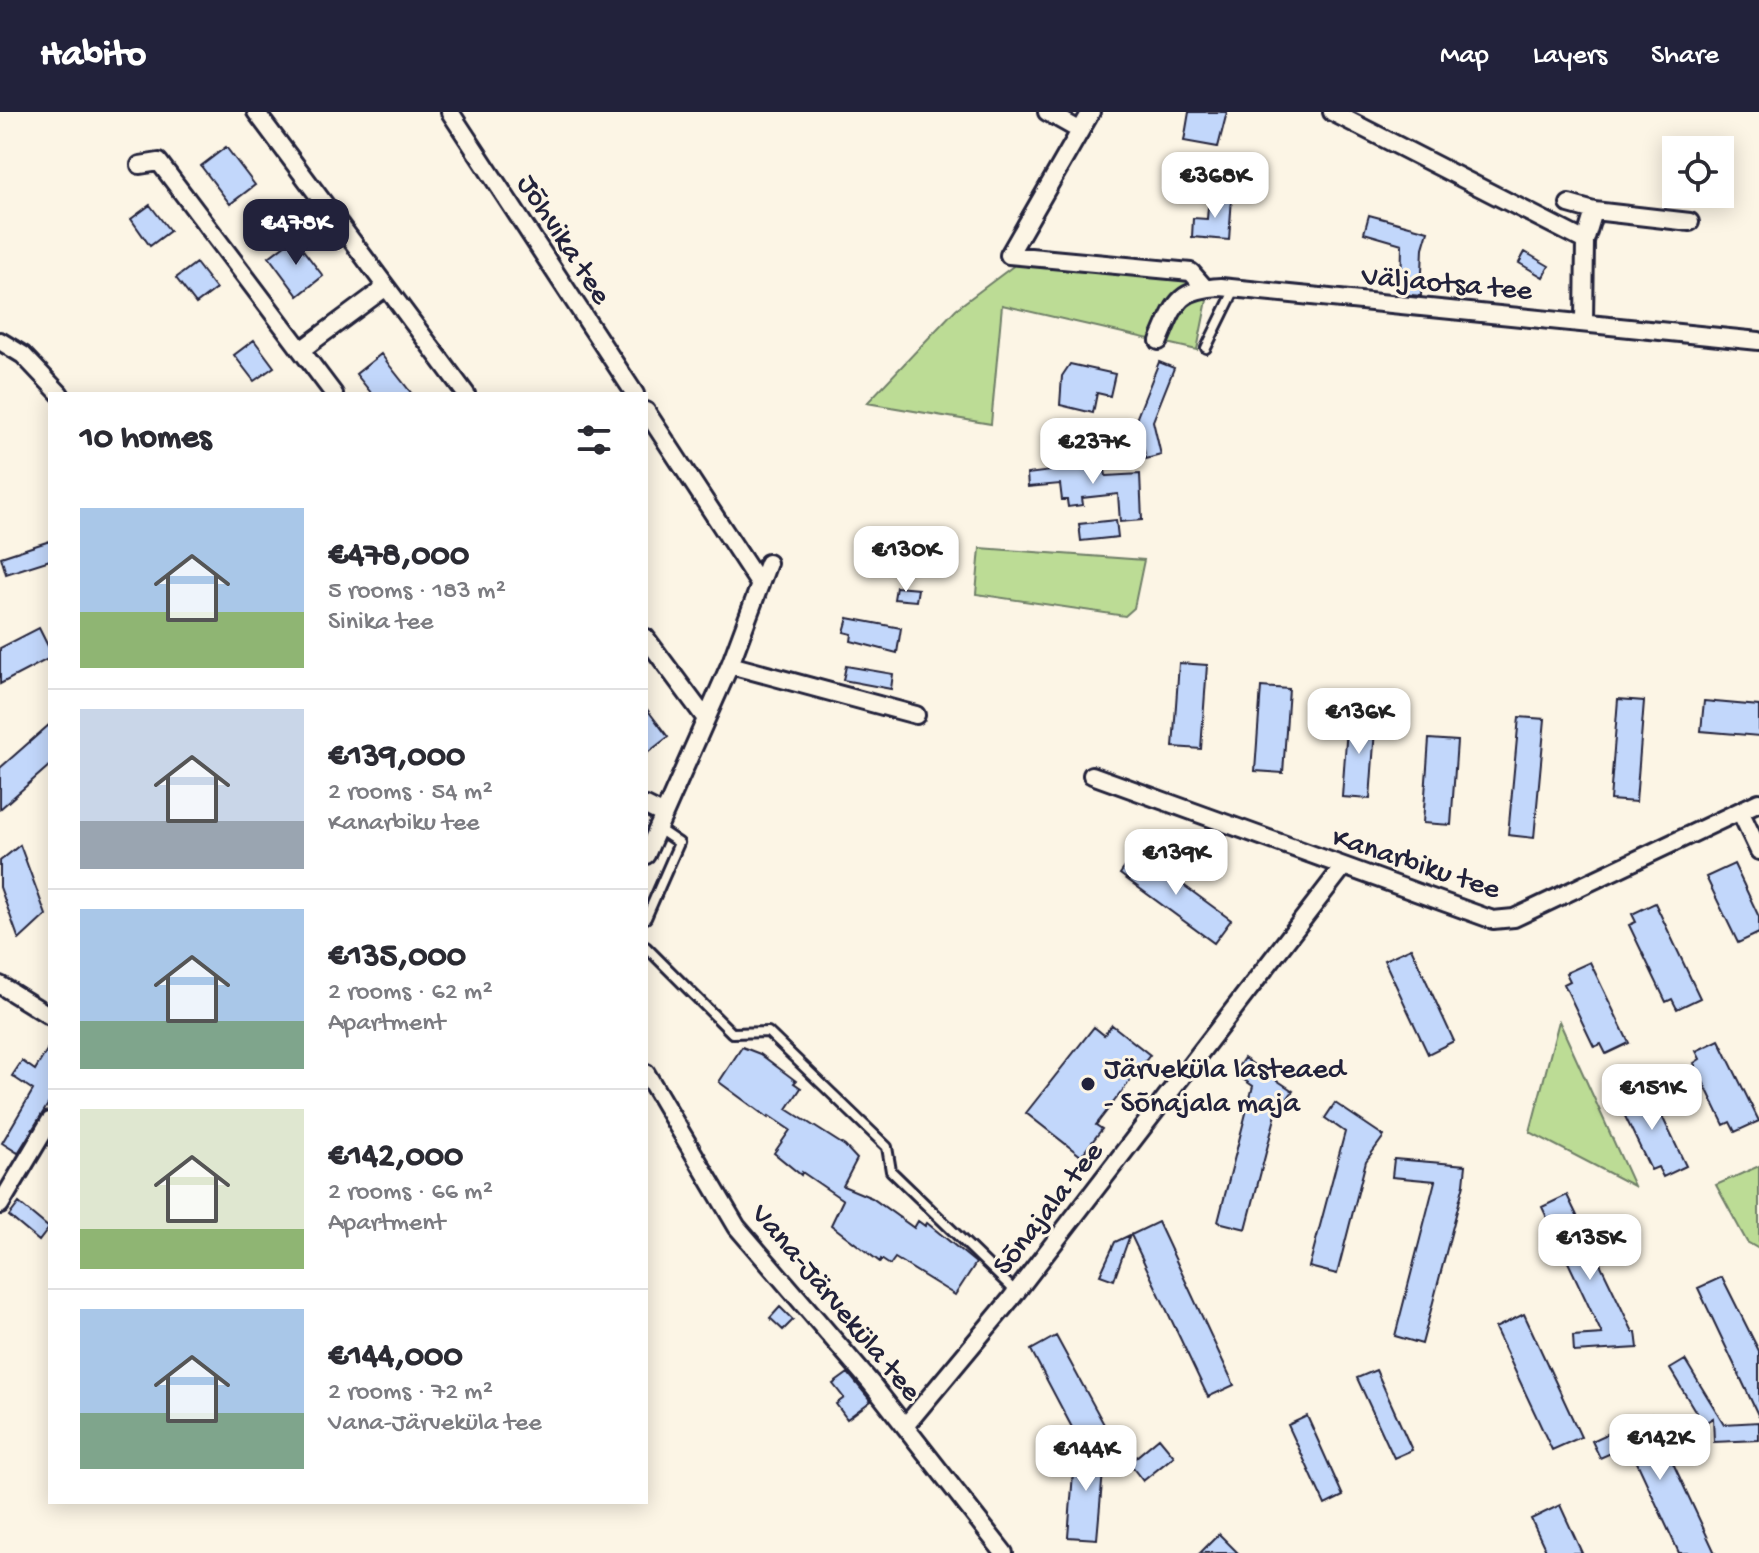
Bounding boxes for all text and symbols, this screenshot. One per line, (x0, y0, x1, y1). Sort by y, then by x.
text: Habito (40, 34, 146, 78)
text: Map (1440, 40, 1489, 73)
text: Layers (1533, 40, 1607, 73)
text: Share (1651, 40, 1719, 73)
map controls (1662, 136, 1734, 208)
button: locate (1662, 136, 1734, 208)
pin: €368K (1159, 152, 1271, 220)
text: €368K (1180, 162, 1250, 193)
street label: Jõhvika tee (507, 169, 617, 312)
pin: €478K (240, 199, 352, 267)
text: €478K (261, 209, 331, 240)
street label: Väljaotsa tee (1359, 261, 1534, 310)
icon: filters (572, 418, 616, 462)
pin: €237K (1037, 418, 1149, 486)
text: 10 homes (80, 420, 211, 460)
text: €237K (1058, 428, 1128, 459)
pin: €130K (850, 526, 962, 594)
text: €130K (872, 536, 940, 567)
text: €478,000 (328, 537, 469, 577)
icon: home (144, 540, 240, 636)
text: 5 rooms · 183 m² (328, 577, 506, 608)
text: Sinika tee (328, 608, 433, 639)
pin: €136K (1303, 688, 1415, 756)
text: €136K (1326, 698, 1392, 729)
text: €139,000 (328, 738, 465, 778)
icon: home (144, 741, 240, 837)
text: 2 rooms · 54 m² (328, 778, 493, 809)
text: Kanarbiku tee (328, 809, 480, 840)
street label: Kanarbiku tee (1327, 822, 1505, 909)
pin: €139K (1120, 829, 1232, 897)
text: €139K (1143, 839, 1209, 870)
text: €135,000 (328, 938, 466, 978)
icon: home (144, 941, 240, 1037)
text: 2 rooms · 62 m² (328, 978, 492, 1009)
text: Apartment (328, 1009, 445, 1040)
place label: Järveküla lasteaed - Sõnajala maja (1104, 1054, 1348, 1123)
pin: €151K (1596, 1064, 1708, 1132)
text: €151K (1620, 1074, 1684, 1105)
marker: Järveküla lasteaed - Sõnajala maja (1079, 1075, 1097, 1093)
street label: Sõnajala tee (987, 1136, 1113, 1283)
text: €142,000 (328, 1138, 463, 1178)
icon: home (144, 1141, 240, 1237)
text: 2 rooms · 66 m² (328, 1178, 493, 1209)
street label: Vana-Järveküla tee (741, 1197, 928, 1410)
text: Apartment (328, 1209, 445, 1240)
pin: €135K (1534, 1214, 1646, 1282)
text: €135K (1556, 1224, 1624, 1255)
text: €144,000 (328, 1338, 463, 1378)
icon: home (144, 1341, 240, 1437)
text: 2 rooms · 72 m² (328, 1378, 493, 1409)
text: Vana-Järveküla tee (328, 1409, 542, 1440)
pin: €142K (1604, 1414, 1716, 1482)
text: €142K (1627, 1424, 1693, 1455)
pin: €144K (1030, 1425, 1142, 1493)
text: €144K (1054, 1435, 1118, 1466)

